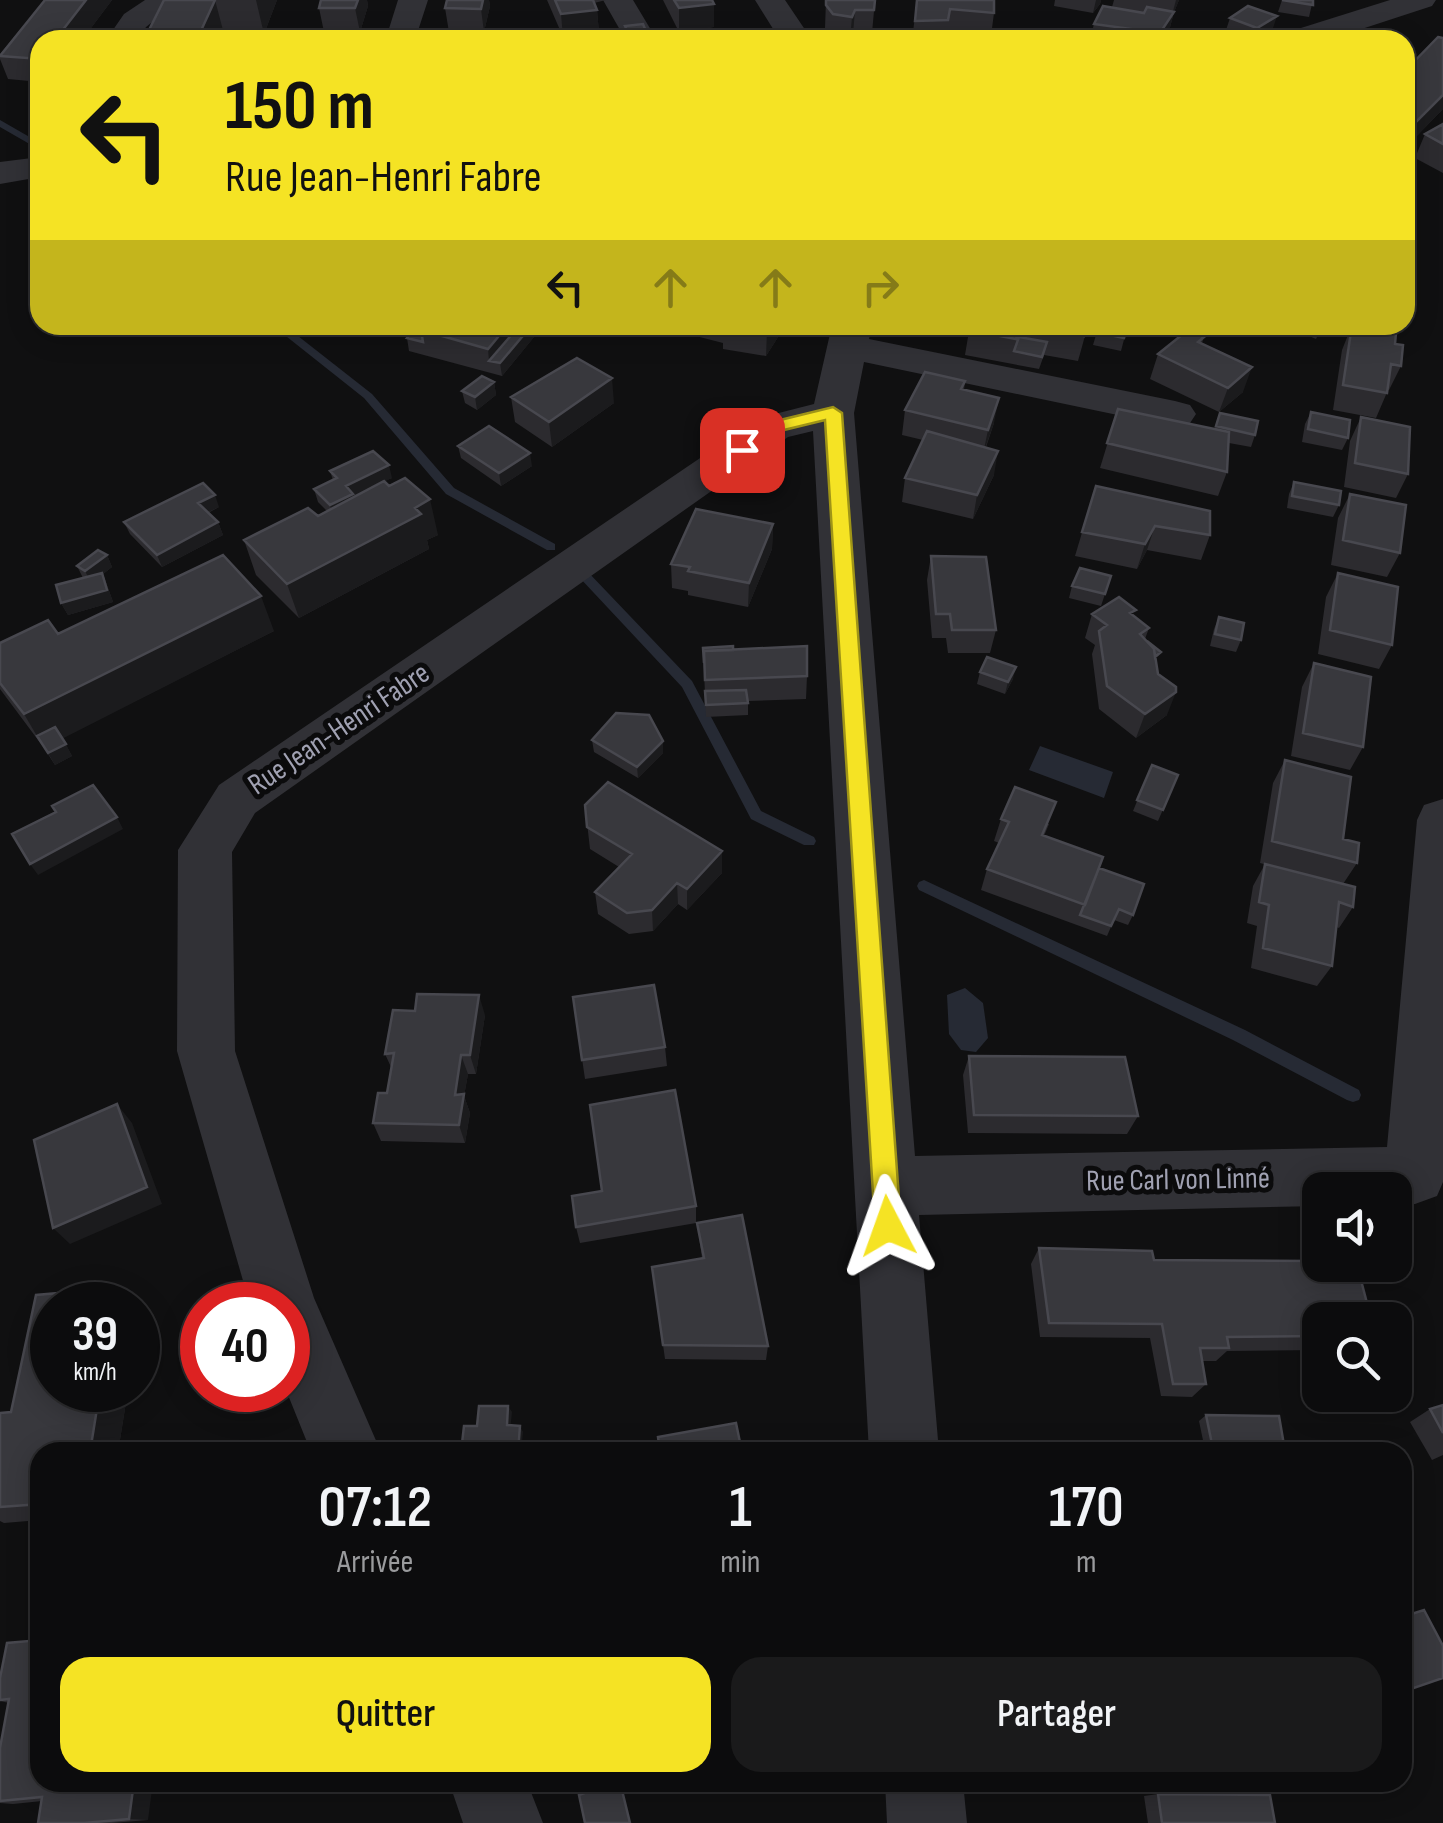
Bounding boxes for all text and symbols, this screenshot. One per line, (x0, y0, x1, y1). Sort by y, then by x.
text: 150 m (225, 65, 374, 149)
icon: left (60, 70, 190, 200)
text: Rue Jean-Henri Fabre (225, 150, 542, 205)
icon: left (538, 260, 593, 315)
icon: ahead (643, 260, 698, 315)
icon: ahead (748, 260, 803, 315)
icon: right (853, 260, 908, 315)
pin (700, 408, 785, 493)
icon: arrive (715, 423, 770, 478)
street label: Rue Jean-Henri Fabre (241, 655, 437, 803)
street label: Rue Carl von Linné (1086, 1160, 1270, 1200)
map controls (1302, 1172, 1412, 1412)
button: sound (1302, 1172, 1412, 1282)
position arrow (836, 1174, 940, 1278)
speed limit sign: 40 (180, 1282, 310, 1412)
button: search (1302, 1302, 1412, 1412)
text: 39 (72, 1305, 118, 1365)
text: km/h (73, 1357, 117, 1388)
text: 07:12 (318, 1472, 432, 1544)
text: 1 (729, 1472, 752, 1544)
text: 170 (1049, 1472, 1124, 1544)
text: Arrivée (337, 1543, 413, 1582)
text: min (720, 1543, 761, 1582)
text: m (1076, 1543, 1097, 1582)
button: Quitter (60, 1657, 711, 1772)
button: Partager (731, 1657, 1382, 1772)

